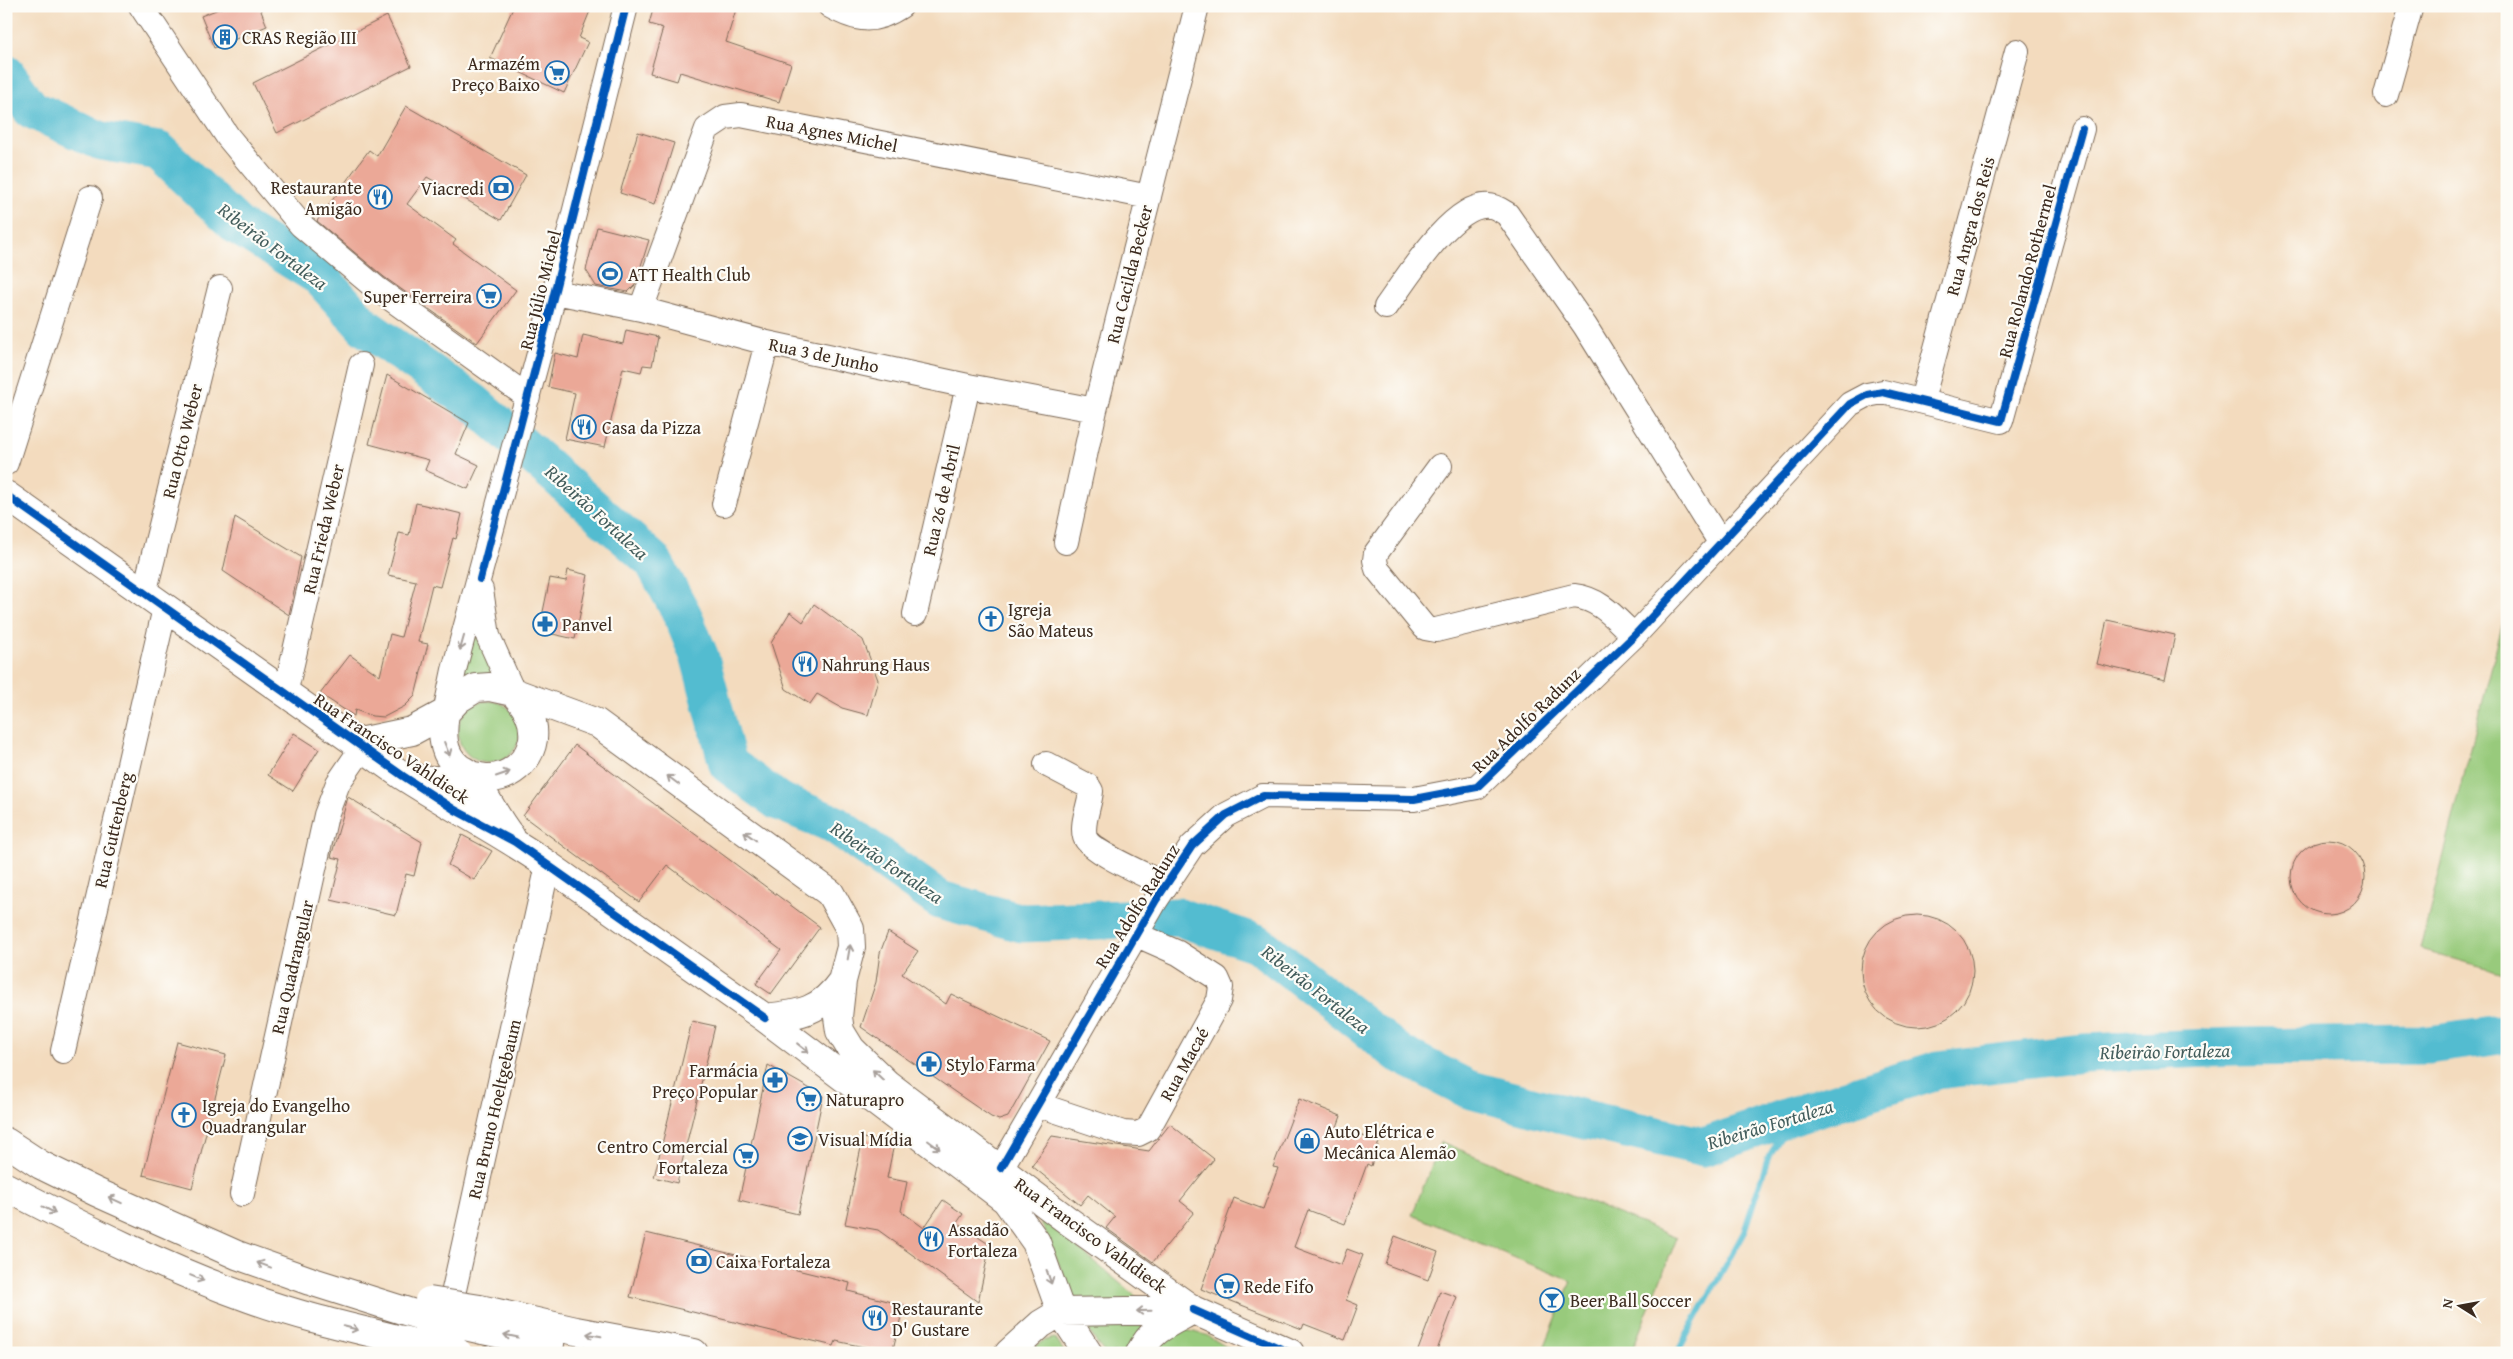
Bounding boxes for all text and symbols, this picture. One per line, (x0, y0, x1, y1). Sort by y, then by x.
building icon: CRAS Região III (212, 24, 238, 50)
place label: CRAS Região III (242, 24, 357, 51)
place label: Armazém Preço Baixo (452, 50, 540, 98)
supermarket icon: Armazém Preço Baixo (544, 60, 570, 86)
street label: Rua Agnes Michel (764, 107, 900, 159)
street label: Rua Angra dos Reis (1938, 153, 2002, 299)
place label: Restaurante Amigão (271, 174, 362, 222)
place label: Viacredi (420, 175, 484, 202)
bank icon: Viacredi (488, 175, 514, 201)
street label: Rua Rolando Rothermel (1991, 181, 2063, 361)
restaurant icon: Restaurante Amigão (367, 184, 393, 210)
water label: Ribeirão Fortaleza (212, 195, 334, 297)
street label: Rua Cacilda Becker (1099, 201, 1159, 346)
street label: Rua Júlio Michel (512, 227, 568, 353)
sports icon: ATT Health Club (597, 261, 623, 287)
place label: ATT Health Club (628, 261, 750, 288)
place label: Super Ferreira (364, 283, 472, 310)
supermarket icon: Super Ferreira (476, 283, 502, 309)
street label: Rua 3 de Junho (766, 330, 882, 380)
street label: Rua Otto Weber (155, 380, 209, 501)
restaurant icon: Casa da Pizza (571, 414, 597, 440)
place label: Casa da Pizza (602, 414, 701, 441)
street label: Rua 26 de Abril (915, 442, 967, 558)
water label: Ribeirão Fortaleza (538, 457, 655, 566)
street label: Rua Frieda Weber (295, 461, 351, 597)
place label: Igreja São Mateus (1008, 596, 1093, 644)
church icon: Igreja São Mateus (978, 606, 1004, 632)
pharmacy icon: Panvel (532, 611, 558, 637)
place label: Panvel (562, 611, 612, 638)
one-way arrow (456, 635, 466, 651)
restaurant icon: Nahrung Haus (792, 651, 818, 677)
place label: Nahrung Haus (822, 651, 930, 678)
street label: Rua Adolfo Radunz (1465, 661, 1587, 779)
street label: Rua Francisco Vahldieck (309, 686, 476, 811)
one-way arrow (443, 741, 452, 756)
street label: Rua Guttenberg (87, 769, 139, 891)
one-way arrow (494, 769, 510, 778)
one-way arrow (667, 774, 680, 785)
water label: Ribeirão Fortaleza (824, 813, 949, 910)
one-way arrow (743, 831, 757, 841)
street label: Rua Adolfo Radunz (1088, 838, 1186, 974)
street label: Rua Quadrangular (263, 897, 321, 1037)
water label: Ribeirão Fortaleza (1255, 937, 1376, 1040)
one-way arrow (844, 944, 854, 960)
street label: Rua Bruno Hoeltgebaum (460, 1016, 528, 1202)
street label: Rua Macaé (1153, 1022, 1215, 1106)
water label: Ribeirão Fortaleza (2099, 1036, 2231, 1066)
one-way arrow (796, 1042, 809, 1053)
pharmacy icon: Stylo Farma (916, 1051, 942, 1077)
place label: Stylo Farma (946, 1051, 1036, 1078)
place label: Farmácia Preço Popular (652, 1057, 759, 1105)
pharmacy icon: Farmácia Preço Popular (762, 1067, 788, 1093)
one-way arrow (872, 1069, 884, 1082)
supermarket icon: Naturapro (796, 1086, 822, 1112)
place label: Naturapro (826, 1086, 904, 1113)
water label: Ribeirão Fortaleza (1703, 1091, 1837, 1157)
place label: Igreja do Evangelho Quadrangular (202, 1092, 350, 1140)
church icon: Igreja do Evangelho Quadrangular (171, 1102, 197, 1128)
place label: Auto Elétrica e Mecânica Alemão (1324, 1118, 1456, 1166)
school or university icon: Visual Mídia (787, 1126, 813, 1152)
place label: Visual Mídia (818, 1126, 913, 1153)
shop icon: Auto Elétrica e Mecânica Alemão (1294, 1128, 1320, 1154)
place label: Centro Comercial Fortaleza (597, 1133, 728, 1181)
one-way arrow (927, 1139, 940, 1150)
supermarket icon: Centro Comercial Fortaleza (733, 1143, 759, 1169)
street label: Rua Francisco Vahldieck (1009, 1170, 1174, 1300)
one-way arrow (108, 1195, 123, 1205)
one-way arrow (42, 1205, 57, 1215)
place label: Assadão Fortaleza (948, 1216, 1018, 1264)
restaurant icon: Assadão Fortaleza (918, 1226, 944, 1252)
bank icon: Caixa Fortaleza (686, 1248, 712, 1274)
place label: Caixa Fortaleza (716, 1248, 831, 1275)
one-way arrow (256, 1260, 272, 1269)
one-way arrow (1044, 1269, 1054, 1285)
supermarket icon: Rede Fifo (1214, 1273, 1240, 1299)
place label: Rede Fifo (1244, 1273, 1314, 1300)
one-way arrow (189, 1274, 204, 1283)
north arrow (2436, 1282, 2486, 1332)
bar icon: Beer Ball Soccer (1539, 1287, 1565, 1313)
place label: Beer Ball Soccer (1570, 1287, 1692, 1314)
place label: Restaurante D' Gustare (892, 1295, 983, 1343)
text: N (2437, 1296, 2458, 1310)
restaurant icon: Restaurante D' Gustare (862, 1305, 888, 1331)
one-way arrow (1136, 1306, 1152, 1315)
one-way arrow (343, 1324, 359, 1333)
one-way arrow (586, 1329, 602, 1339)
one-way arrow (503, 1331, 519, 1340)

